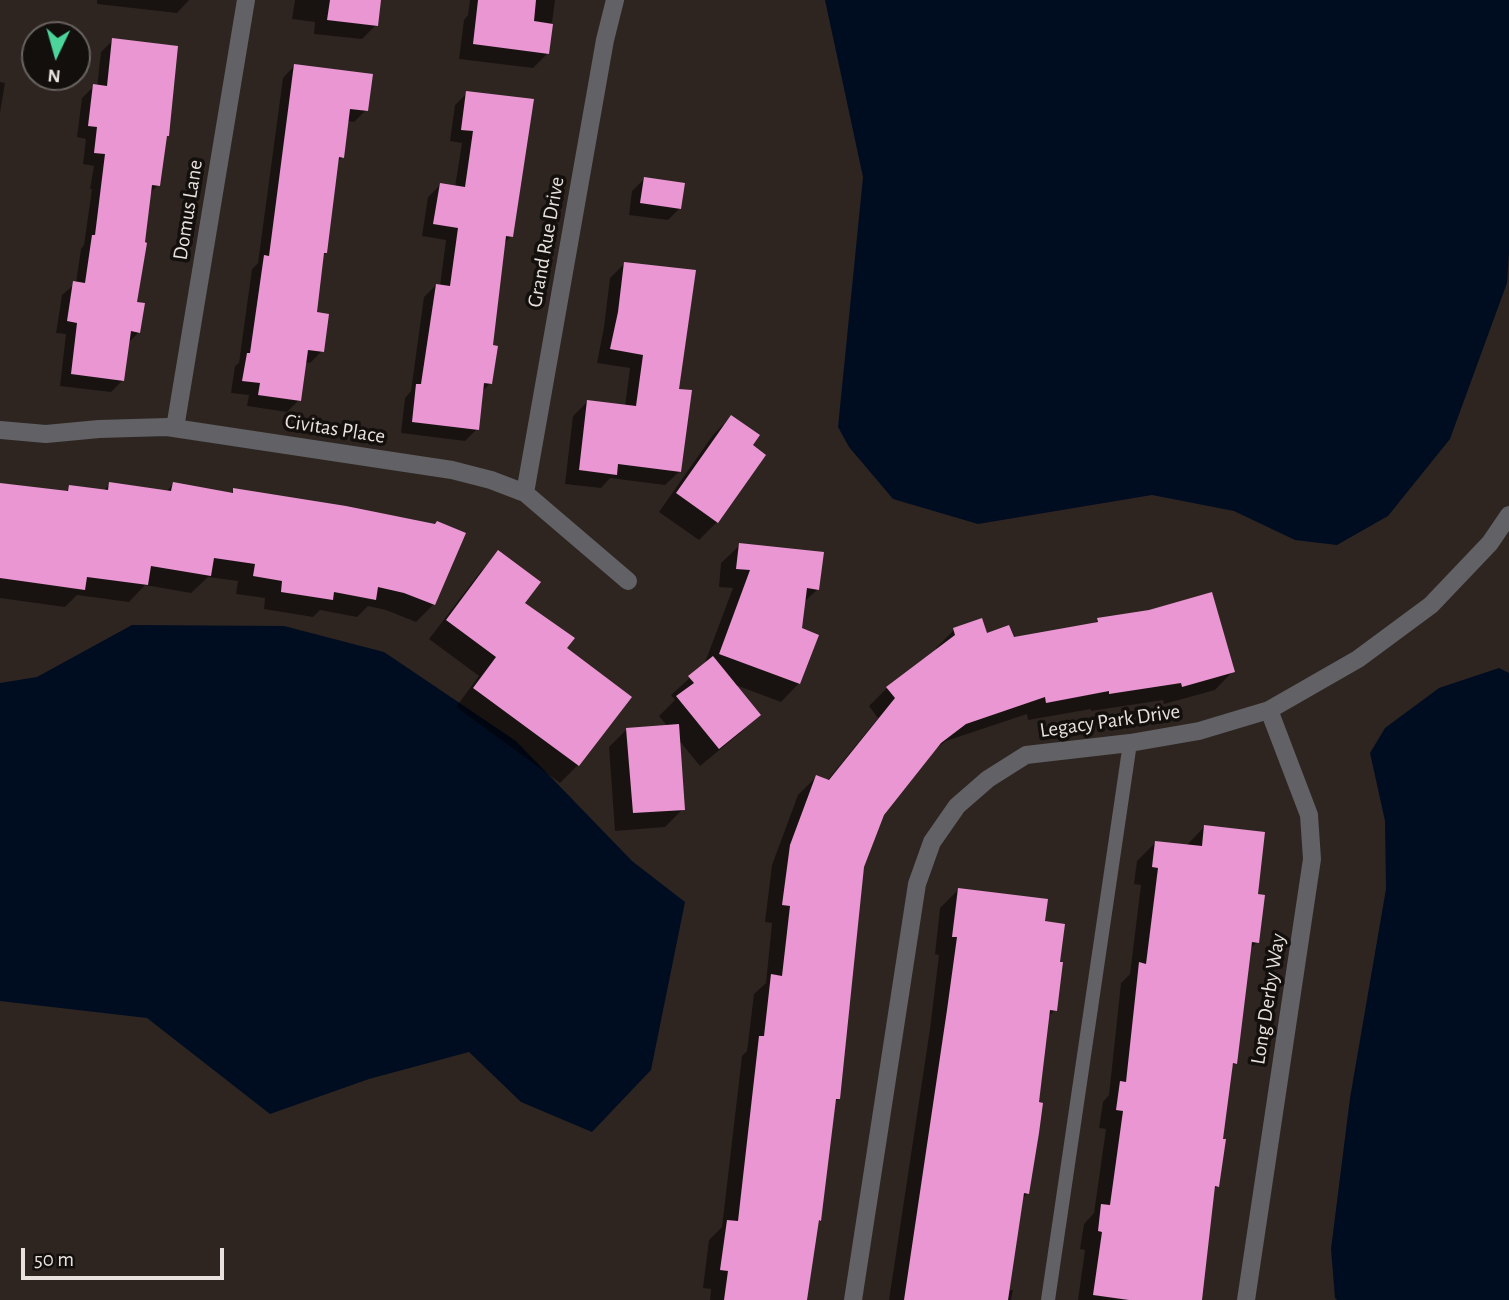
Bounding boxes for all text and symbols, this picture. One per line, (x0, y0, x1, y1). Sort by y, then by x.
north arrow (21, 21, 91, 91)
text: N (47, 65, 62, 85)
street label: Domus Lane (168, 158, 208, 262)
street label: Grand Rue Drive (522, 175, 570, 309)
street label: Civitas Place (283, 409, 387, 449)
street label: Legacy Park Drive (1038, 699, 1182, 743)
street label: Long Derby Way (1245, 932, 1291, 1066)
scale bar (24, 1234, 228, 1278)
text: 50 m (34, 1249, 74, 1270)

